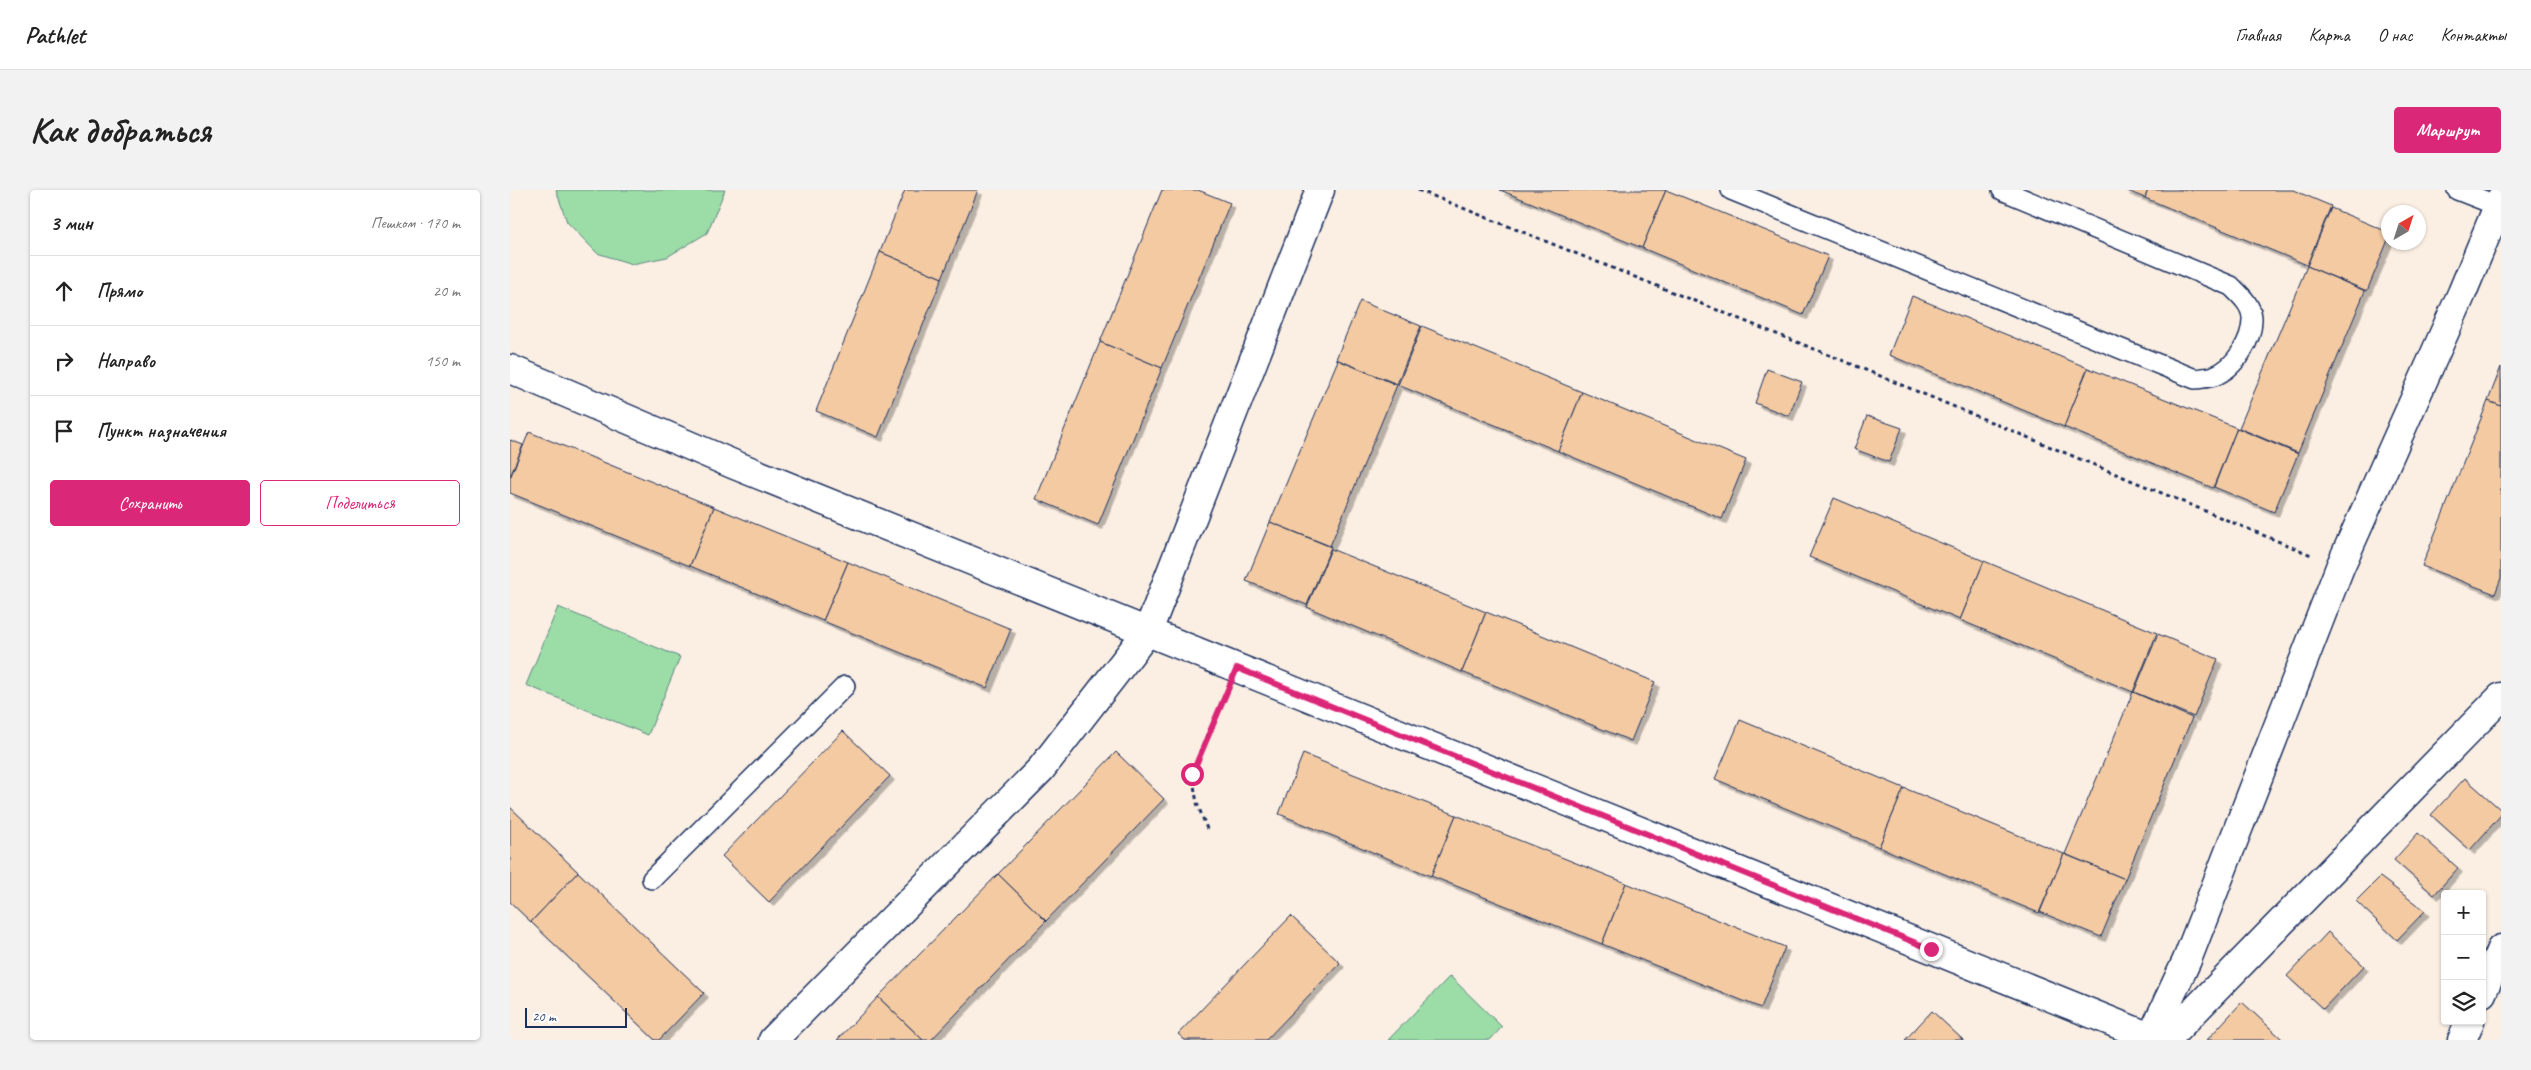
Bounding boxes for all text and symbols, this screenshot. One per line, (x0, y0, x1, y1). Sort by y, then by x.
text: Pathlet (25, 20, 85, 50)
text: Главная (2236, 24, 2281, 46)
text: Карта (2309, 24, 2350, 46)
text: О нас (2378, 24, 2413, 46)
text: Контакты (2441, 24, 2506, 46)
button: Маршрут (2394, 107, 2501, 153)
text: Как добраться (30, 108, 211, 153)
north arrow (2381, 205, 2426, 250)
text: 3 мин (50, 210, 93, 236)
text: Пешком · 170 m (371, 213, 460, 233)
icon: ahead (50, 277, 78, 305)
text: Прямо (97, 279, 142, 303)
text: 20 m (433, 281, 460, 301)
icon: right (50, 347, 78, 375)
text: Направо (97, 349, 155, 373)
text: 150 m (426, 351, 460, 371)
icon: arrive (50, 417, 78, 445)
text: Пункт назначения (97, 419, 226, 443)
button: Сохранить (50, 480, 250, 526)
button: Поделиться (260, 480, 460, 526)
route start (1181, 763, 1204, 786)
map controls (2441, 890, 2486, 1025)
button: + (2441, 890, 2486, 935)
button: − (2441, 935, 2486, 980)
route end (1920, 938, 1943, 961)
button: layers (2441, 980, 2486, 1025)
scale bar (525, 1005, 628, 1028)
text: 20 m (532, 1008, 556, 1025)

